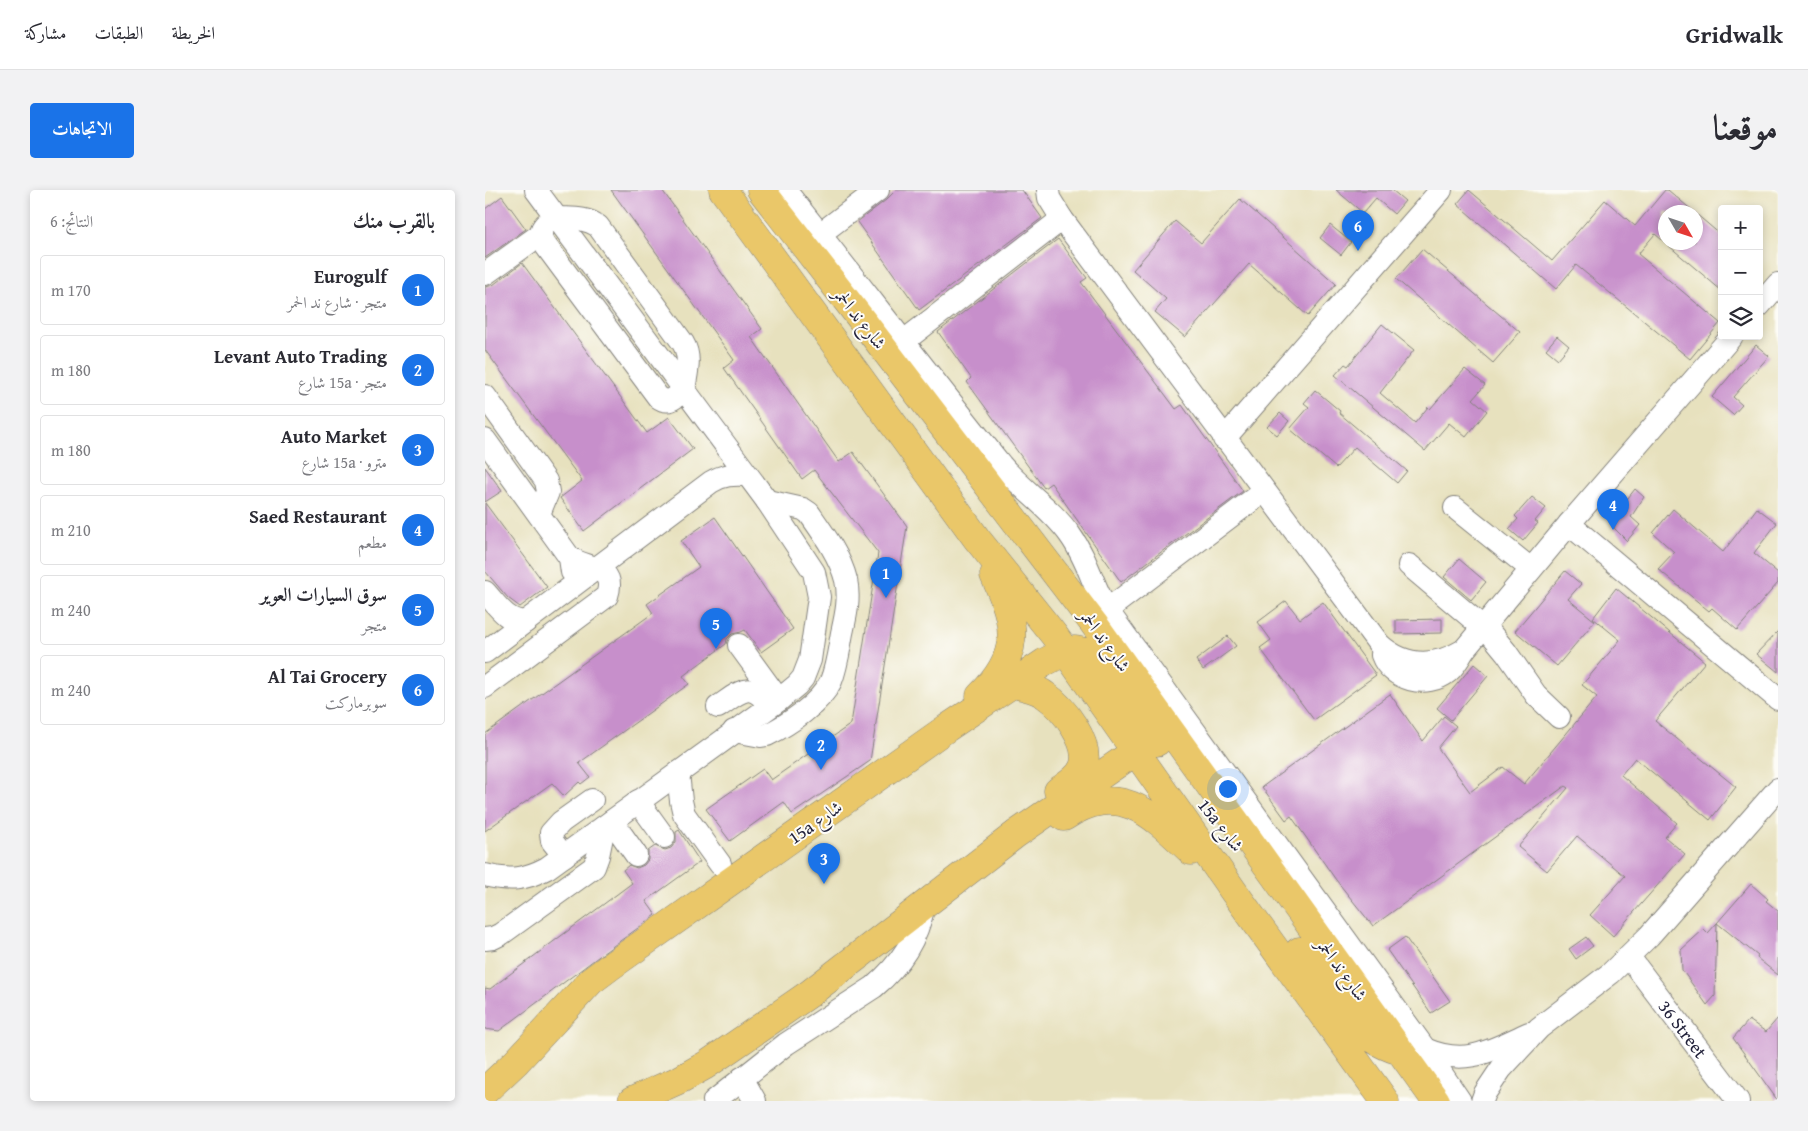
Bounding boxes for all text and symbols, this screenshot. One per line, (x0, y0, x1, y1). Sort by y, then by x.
text: Gridwalk (1686, 17, 1783, 52)
text: مشاركة (25, 19, 66, 46)
text: الطبقات (94, 19, 143, 46)
text: الخريطة (171, 19, 215, 46)
text: موقعنا (1713, 101, 1778, 152)
button: الاتجاهات (30, 103, 134, 158)
text: بالقرب منك (353, 205, 435, 236)
north arrow (1658, 205, 1703, 250)
map controls (1718, 205, 1763, 340)
button: + (1718, 205, 1763, 250)
text: النتائج: 6 (50, 209, 93, 233)
pin: 6 (1342, 210, 1374, 251)
button: − (1718, 250, 1763, 295)
text: Eurogulf (314, 262, 387, 290)
text: 170 m (51, 278, 91, 302)
text: 1 (414, 278, 422, 302)
street label: شارع ند الحمر (824, 279, 893, 356)
text: متجر · شارع ند الحمر (287, 290, 387, 314)
button: layers (1718, 295, 1763, 340)
text: Levant Auto Trading (214, 342, 387, 370)
text: 180 m (51, 358, 91, 382)
text: 2 (414, 358, 422, 382)
text: متجر · 15a شارع (298, 370, 387, 394)
text: Auto Market (281, 422, 387, 450)
text: 180 m (51, 438, 91, 462)
text: 3 (414, 438, 422, 462)
text: مترو · 15a شارع (302, 450, 387, 474)
pin: 4 (1597, 489, 1629, 530)
text: Saed Restaurant (249, 502, 387, 530)
text: 210 m (51, 518, 91, 542)
text: 4 (414, 518, 422, 542)
text: مطعم (358, 530, 387, 554)
pin: 1 (870, 557, 902, 598)
text: سوق السيارات العوير (260, 580, 387, 608)
text: 240 m (51, 598, 91, 622)
text: 5 (414, 598, 422, 622)
street label: شارع ند الحمر (1070, 601, 1137, 678)
pin: 5 (700, 608, 732, 649)
text: متجر (362, 613, 387, 637)
text: Al Tai Grocery (268, 662, 387, 690)
text: 240 m (51, 678, 91, 702)
text: 6 (414, 678, 422, 702)
text: سوبرماركت (325, 690, 387, 714)
pin: 2 (805, 729, 837, 770)
your location (1215, 776, 1241, 802)
street label: 15a شارع (782, 793, 849, 852)
street label: 15a شارع (1190, 793, 1250, 859)
pin: 3 (808, 843, 840, 884)
street label: شارع ند الحمر (1307, 930, 1374, 1007)
street label: 36 Street (1652, 994, 1715, 1064)

